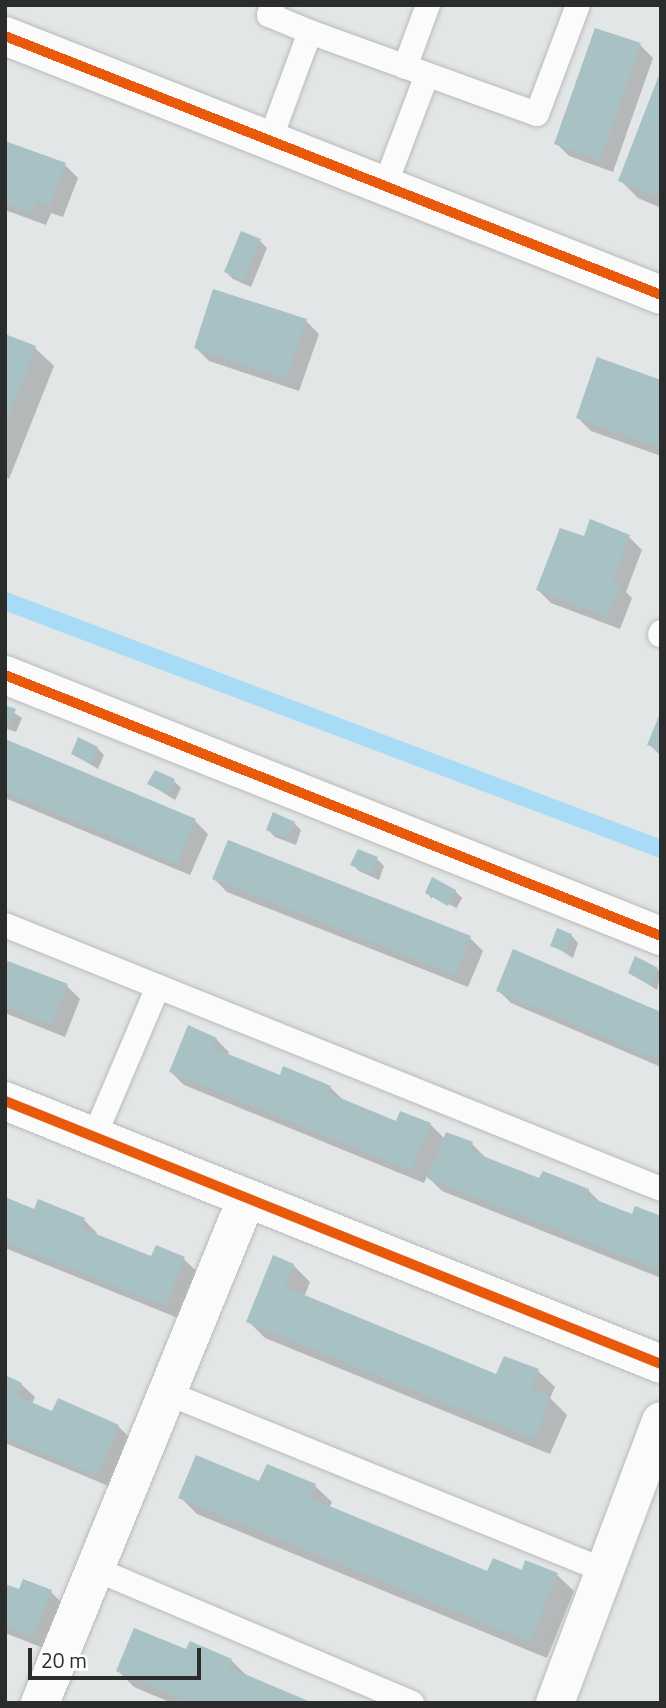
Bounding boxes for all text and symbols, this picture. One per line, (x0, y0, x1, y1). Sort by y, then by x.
scale bar (32, 1634, 205, 1678)
text: 20 m (41, 1644, 87, 1676)

